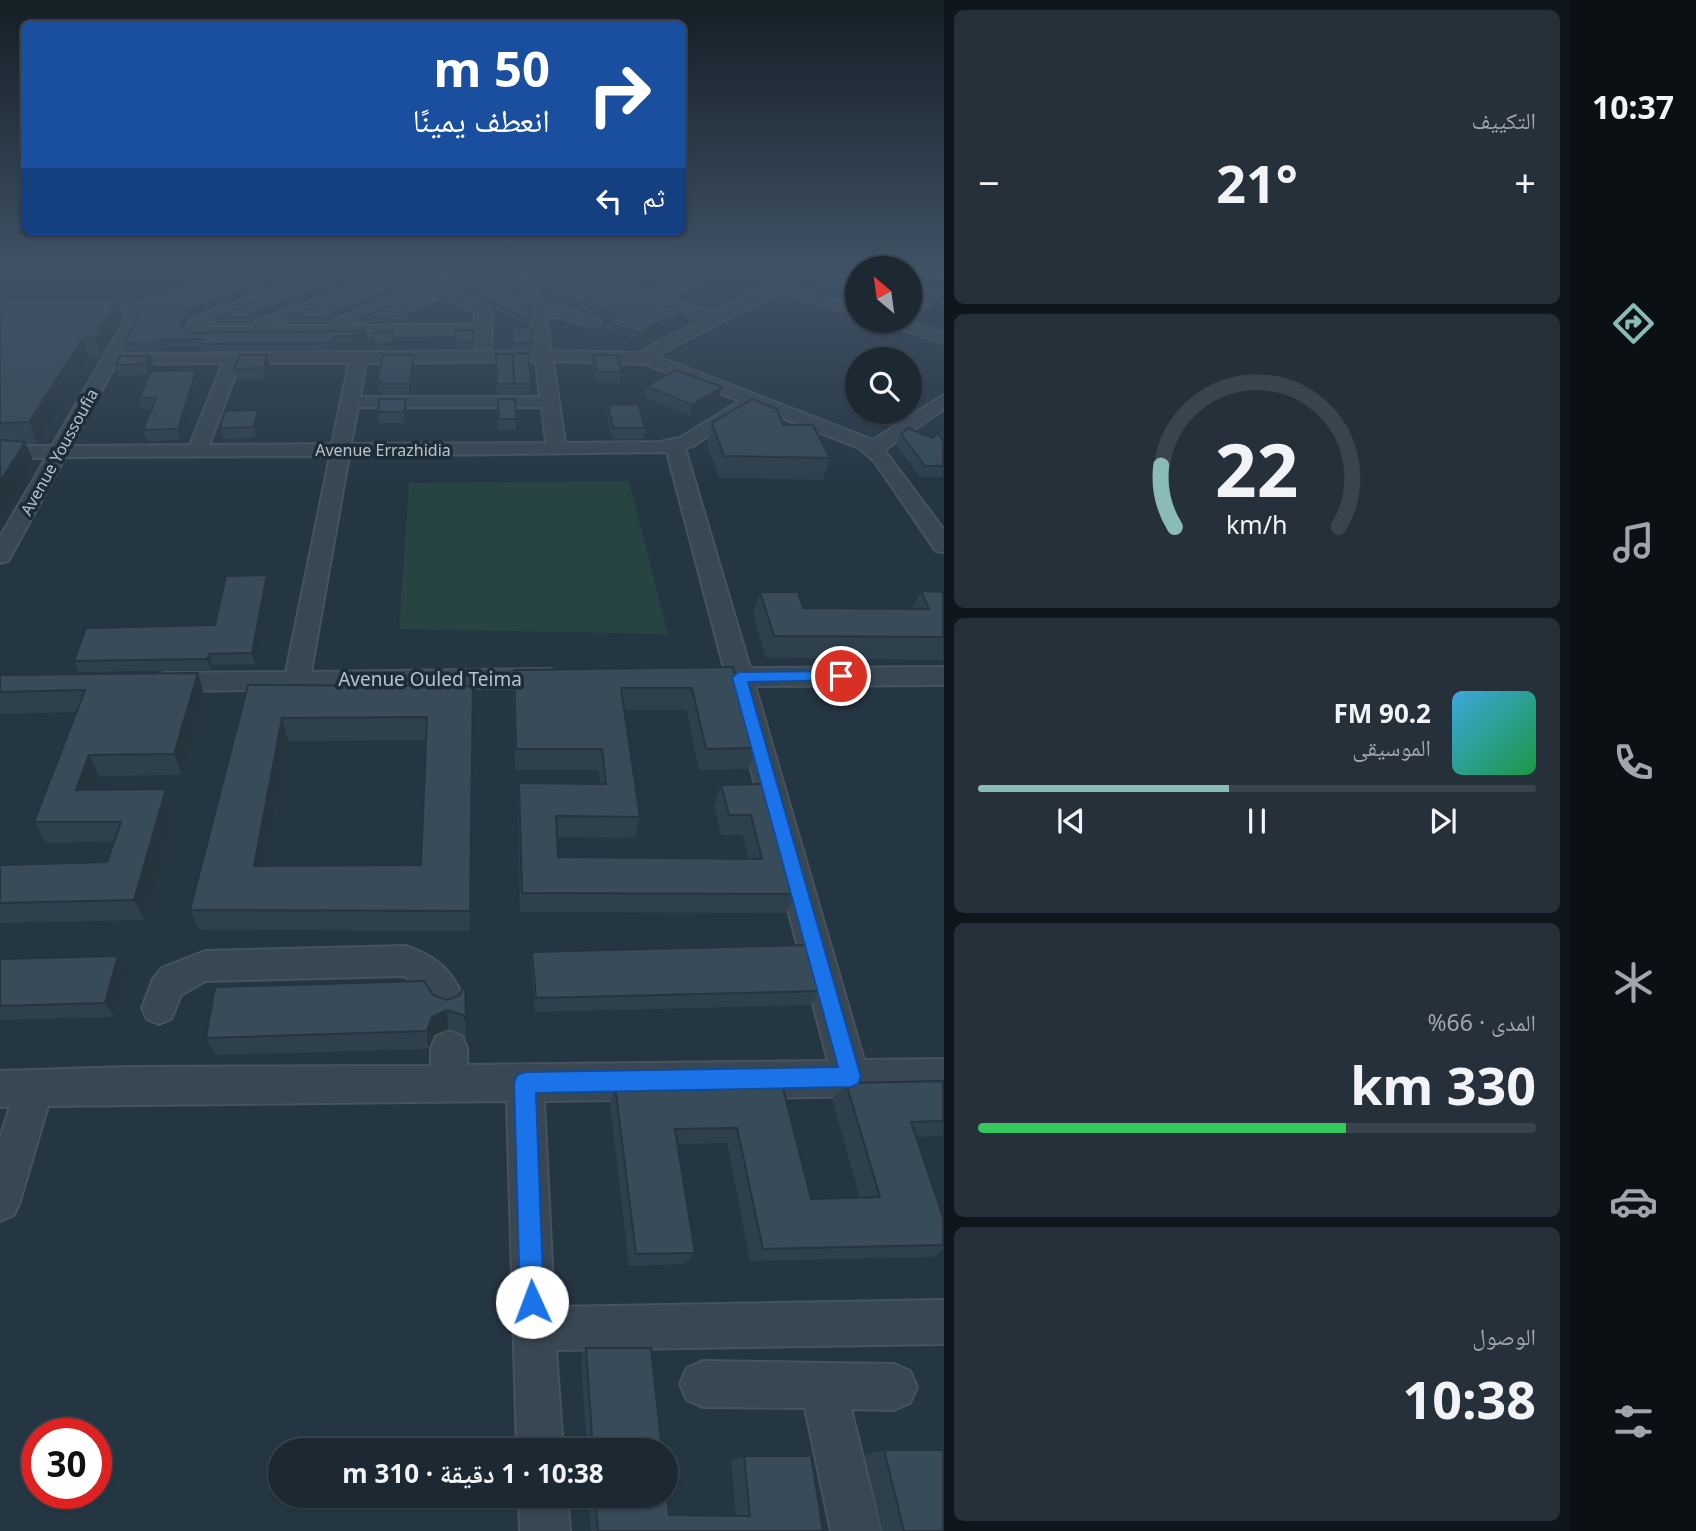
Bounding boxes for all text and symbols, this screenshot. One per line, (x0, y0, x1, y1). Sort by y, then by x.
text: 50 m (433, 35, 550, 101)
icon: right (574, 49, 665, 140)
text: 10:37 (1592, 85, 1674, 128)
text: انعطف يمينًا (413, 98, 550, 141)
text: التكييف (1471, 104, 1536, 136)
text: 21° (1216, 147, 1298, 218)
text: − (978, 156, 1000, 208)
text: + (1514, 156, 1536, 208)
text: ثم (642, 179, 665, 215)
icon: left (590, 182, 628, 220)
north arrow (845, 256, 922, 332)
map controls (845, 256, 922, 424)
icon: directions (1609, 299, 1658, 348)
button: search (845, 347, 922, 424)
street label: Avenue Youssoufia (15, 385, 103, 519)
text: 22 (1215, 420, 1299, 519)
street label: Avenue Errazhidia (315, 439, 451, 461)
text: km/h (1226, 507, 1288, 541)
icon: music (1609, 518, 1658, 567)
pin (811, 646, 871, 706)
icon: arrive (822, 657, 860, 695)
street label: Avenue Ouled Teima (338, 666, 522, 692)
text: 90.2 FM (1334, 695, 1431, 731)
text: الموسيقى (1352, 731, 1431, 763)
icon: phone (1609, 738, 1658, 787)
icon: previous (1052, 802, 1090, 840)
icon: pause (1238, 802, 1276, 840)
icon: next (1424, 802, 1462, 840)
icon: climate (1609, 958, 1658, 1007)
text: المدى · 66% (1427, 1006, 1536, 1038)
text: 330 km (1350, 1049, 1536, 1120)
icon: car (1609, 1177, 1658, 1226)
position arrow (495, 1265, 569, 1339)
text: الوصول (1472, 1320, 1536, 1352)
text: 10:38 (1402, 1363, 1536, 1434)
icon: filters (1609, 1397, 1658, 1446)
speed limit sign: 30 (21, 1418, 112, 1509)
text: 10:38 · 1 دقيقة · 310 m (342, 1455, 604, 1491)

